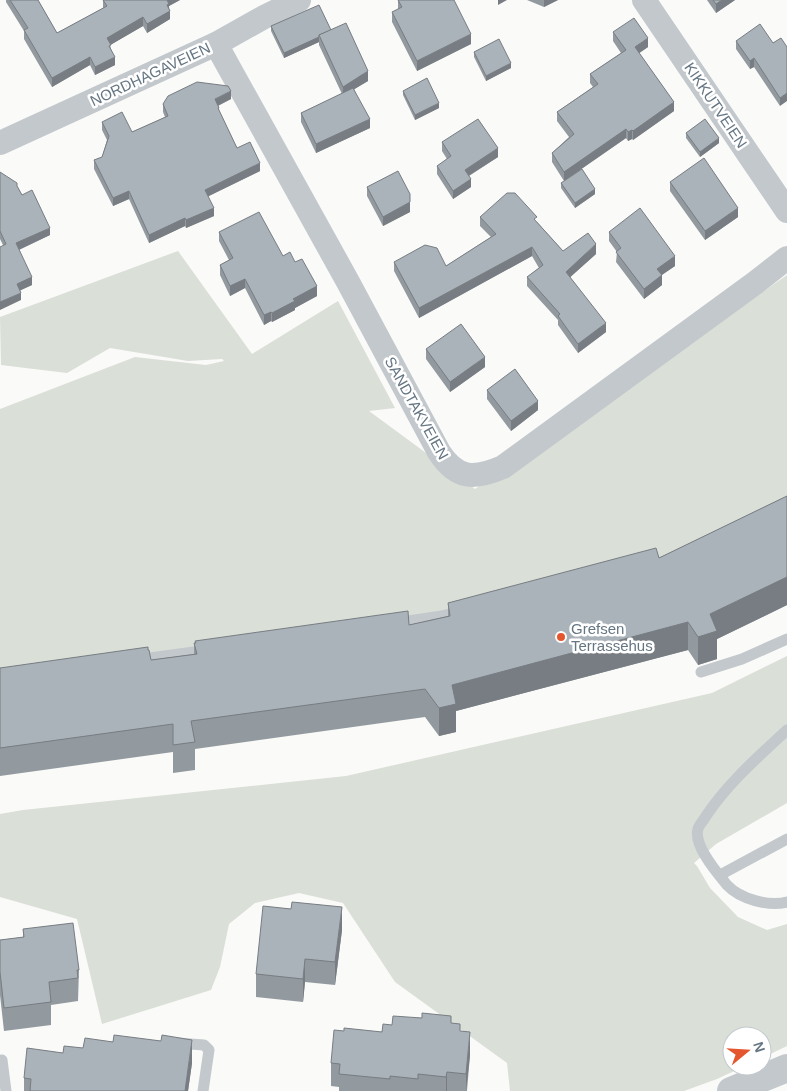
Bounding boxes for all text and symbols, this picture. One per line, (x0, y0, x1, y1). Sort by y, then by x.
street label: NORDHAGAVEIEN (87, 39, 213, 109)
street label: KIKKUTVEIEN (681, 59, 751, 151)
street label: SANDTAKVEIEN (382, 354, 452, 462)
place label: Grefsen Terrassehus (571, 620, 653, 654)
marker: Grefsen Terrassehus (555, 631, 567, 643)
north arrow (722, 1026, 772, 1076)
text: N (750, 1040, 769, 1054)

